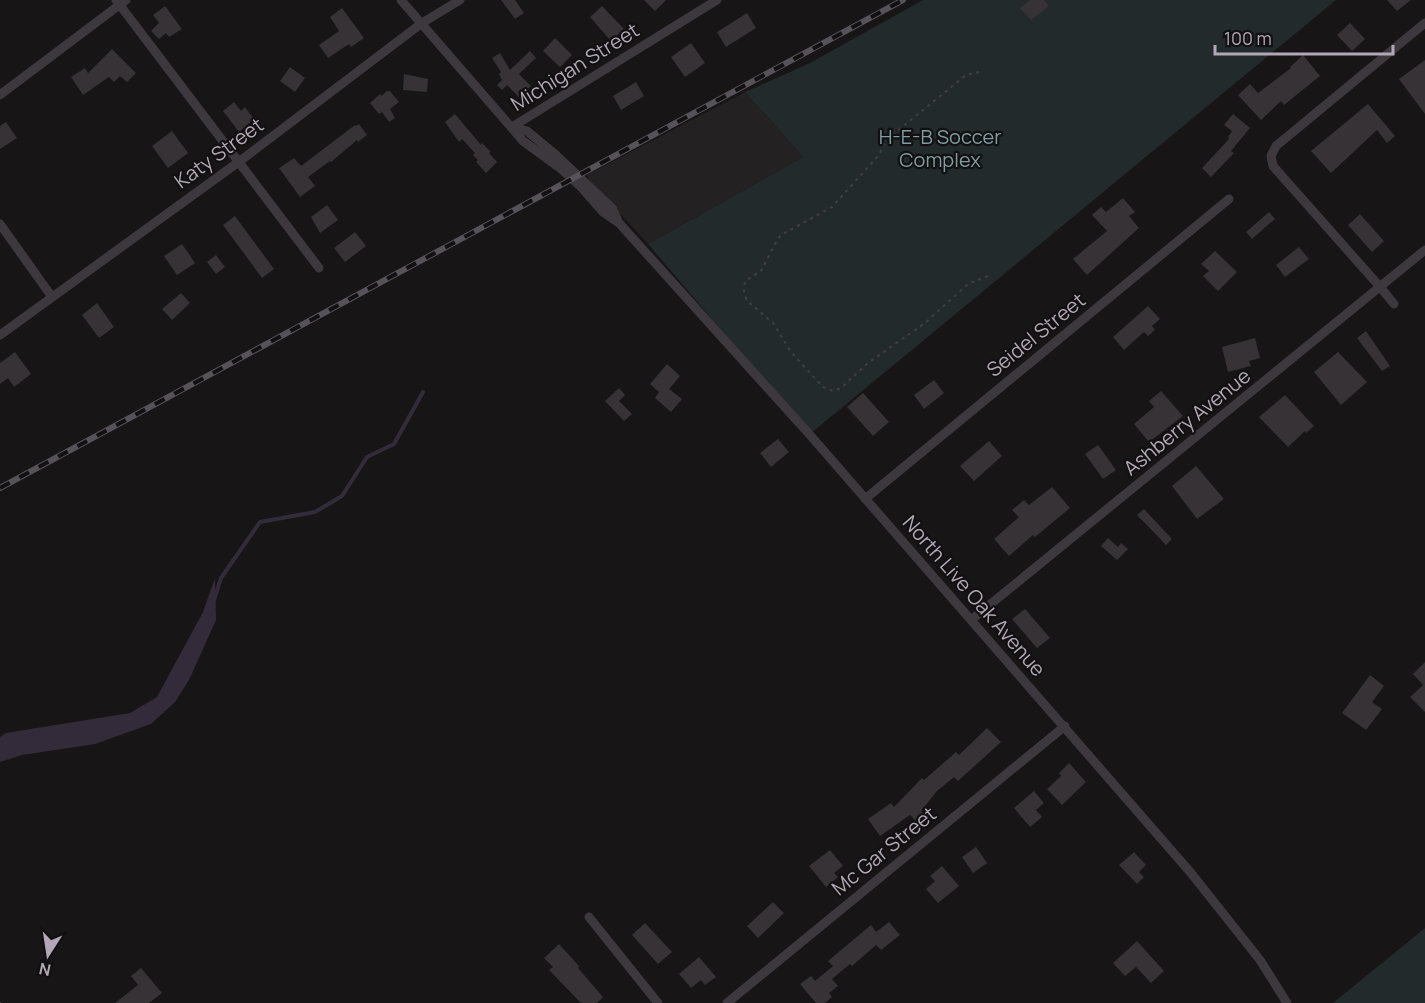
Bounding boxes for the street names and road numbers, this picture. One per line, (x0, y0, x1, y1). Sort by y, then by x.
street label: Michigan Street (505, 16, 644, 117)
street label: Katy Street (169, 111, 269, 194)
street label: Seidel Street (981, 286, 1091, 383)
street label: Ashberry Avenue (1118, 362, 1256, 481)
street label: North Live Oak Avenue (897, 509, 1052, 682)
street label: Mc Gar Street (826, 800, 942, 901)

